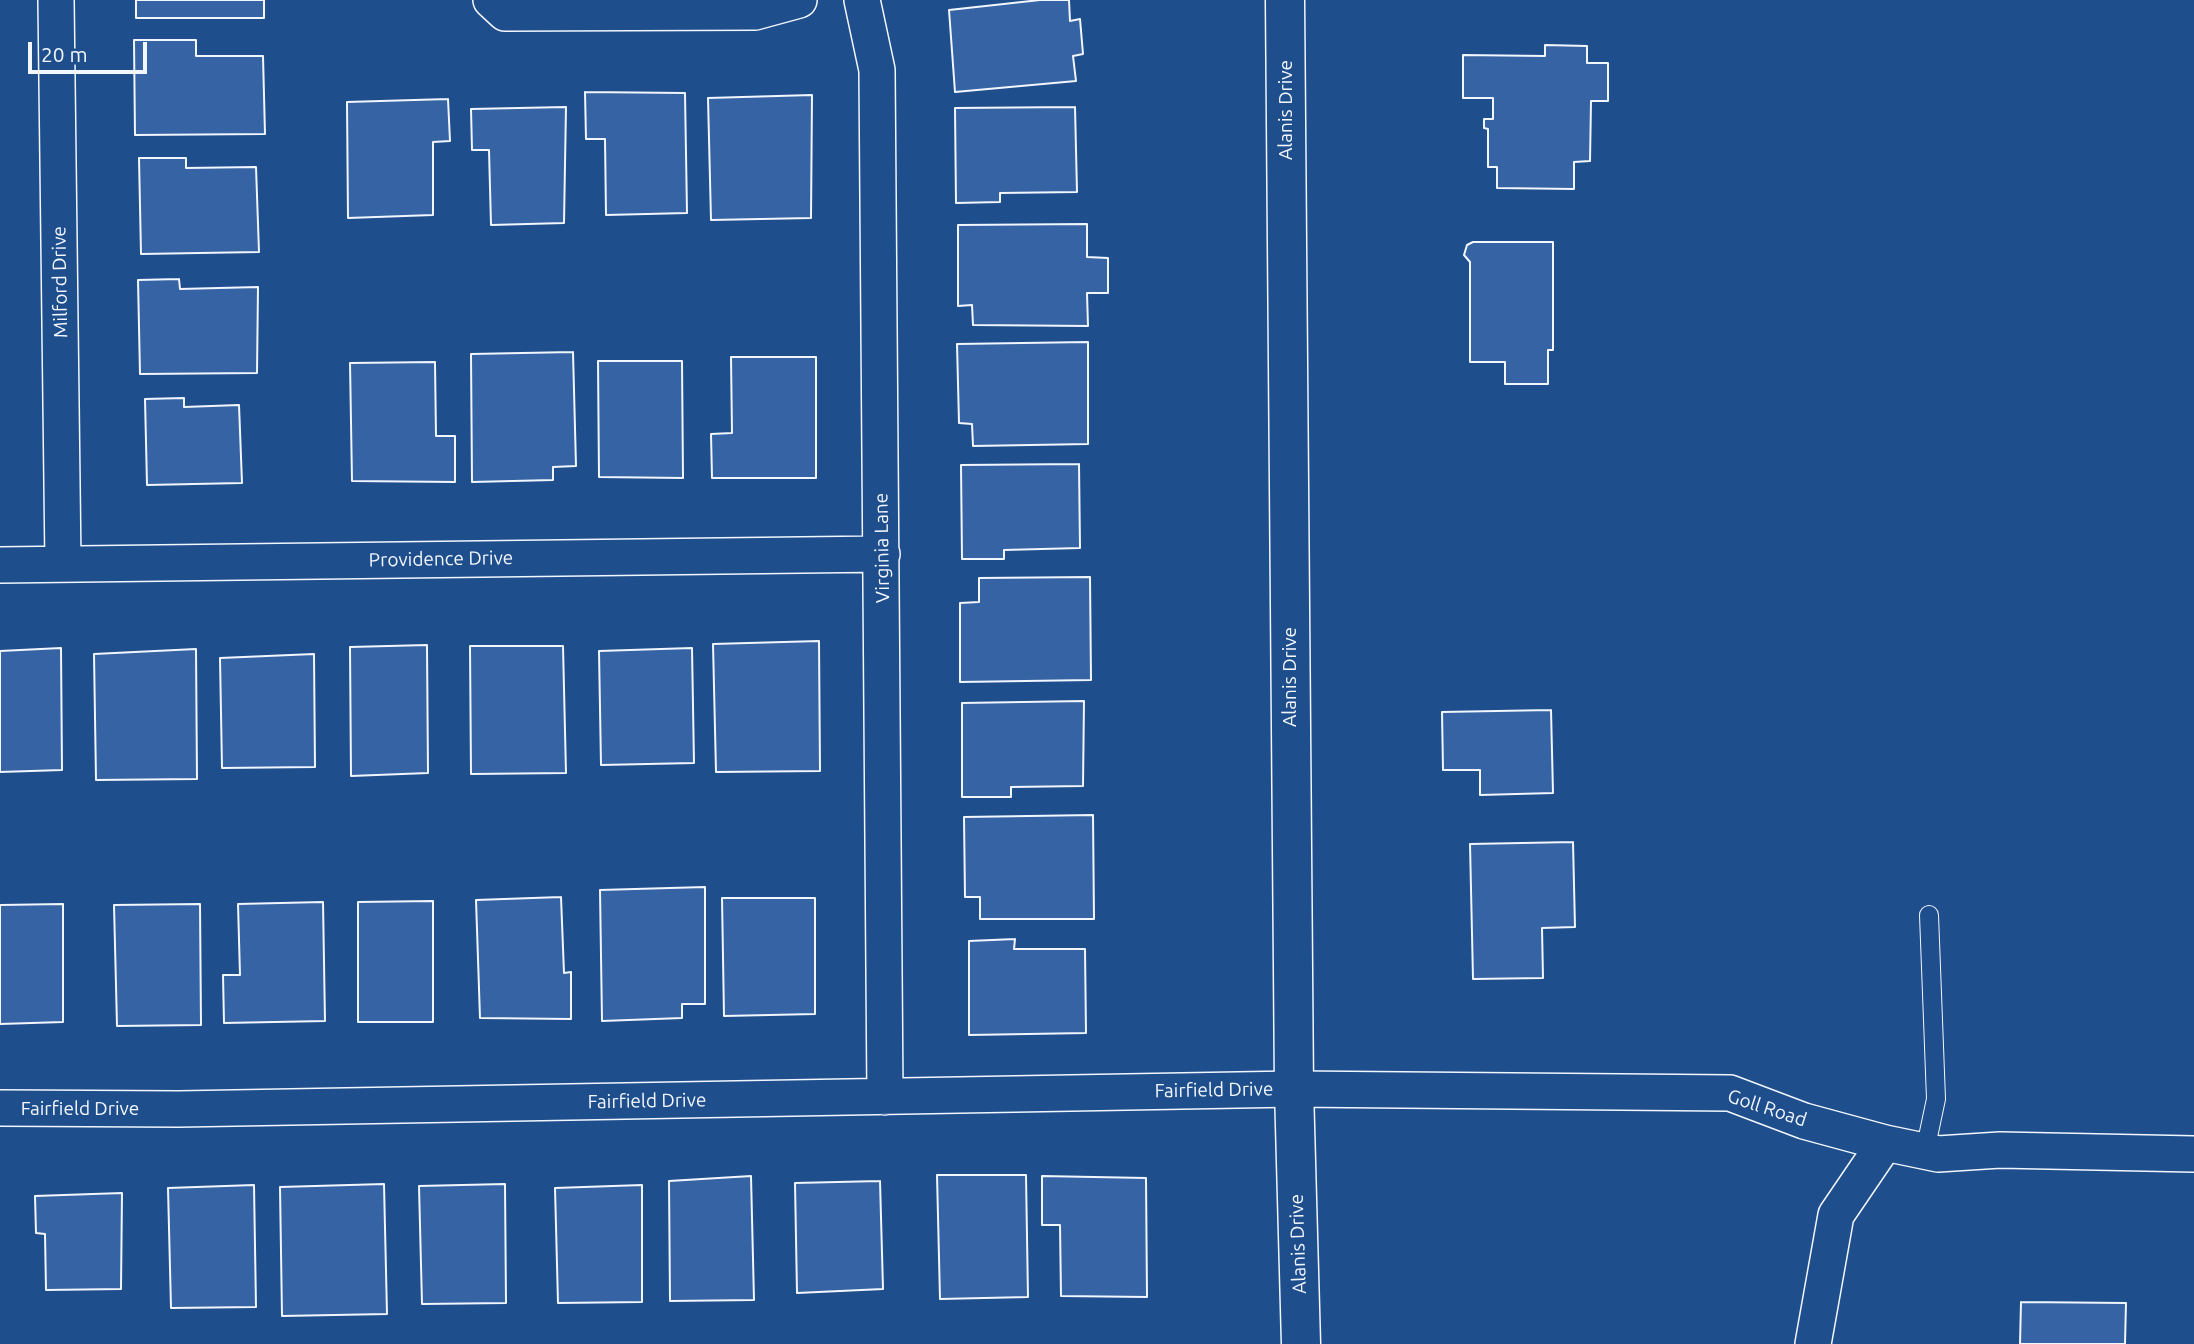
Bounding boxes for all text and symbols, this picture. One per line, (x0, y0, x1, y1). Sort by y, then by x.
scale bar (32, 28, 150, 72)
text: 20 m (41, 42, 88, 66)
street label: Alanis Drive (1275, 60, 1297, 160)
street label: Milford Drive (48, 226, 72, 338)
street label: Virginia Lane (870, 493, 894, 603)
street label: Providence Drive (369, 546, 513, 572)
street label: Alanis Drive (1279, 627, 1301, 727)
street label: Fairfield Drive (1155, 1078, 1273, 1102)
street label: Goll Road (1725, 1085, 1809, 1131)
street label: Fairfield Drive (588, 1089, 706, 1113)
street label: Fairfield Drive (21, 1098, 139, 1120)
street label: Alanis Drive (1285, 1194, 1311, 1294)

